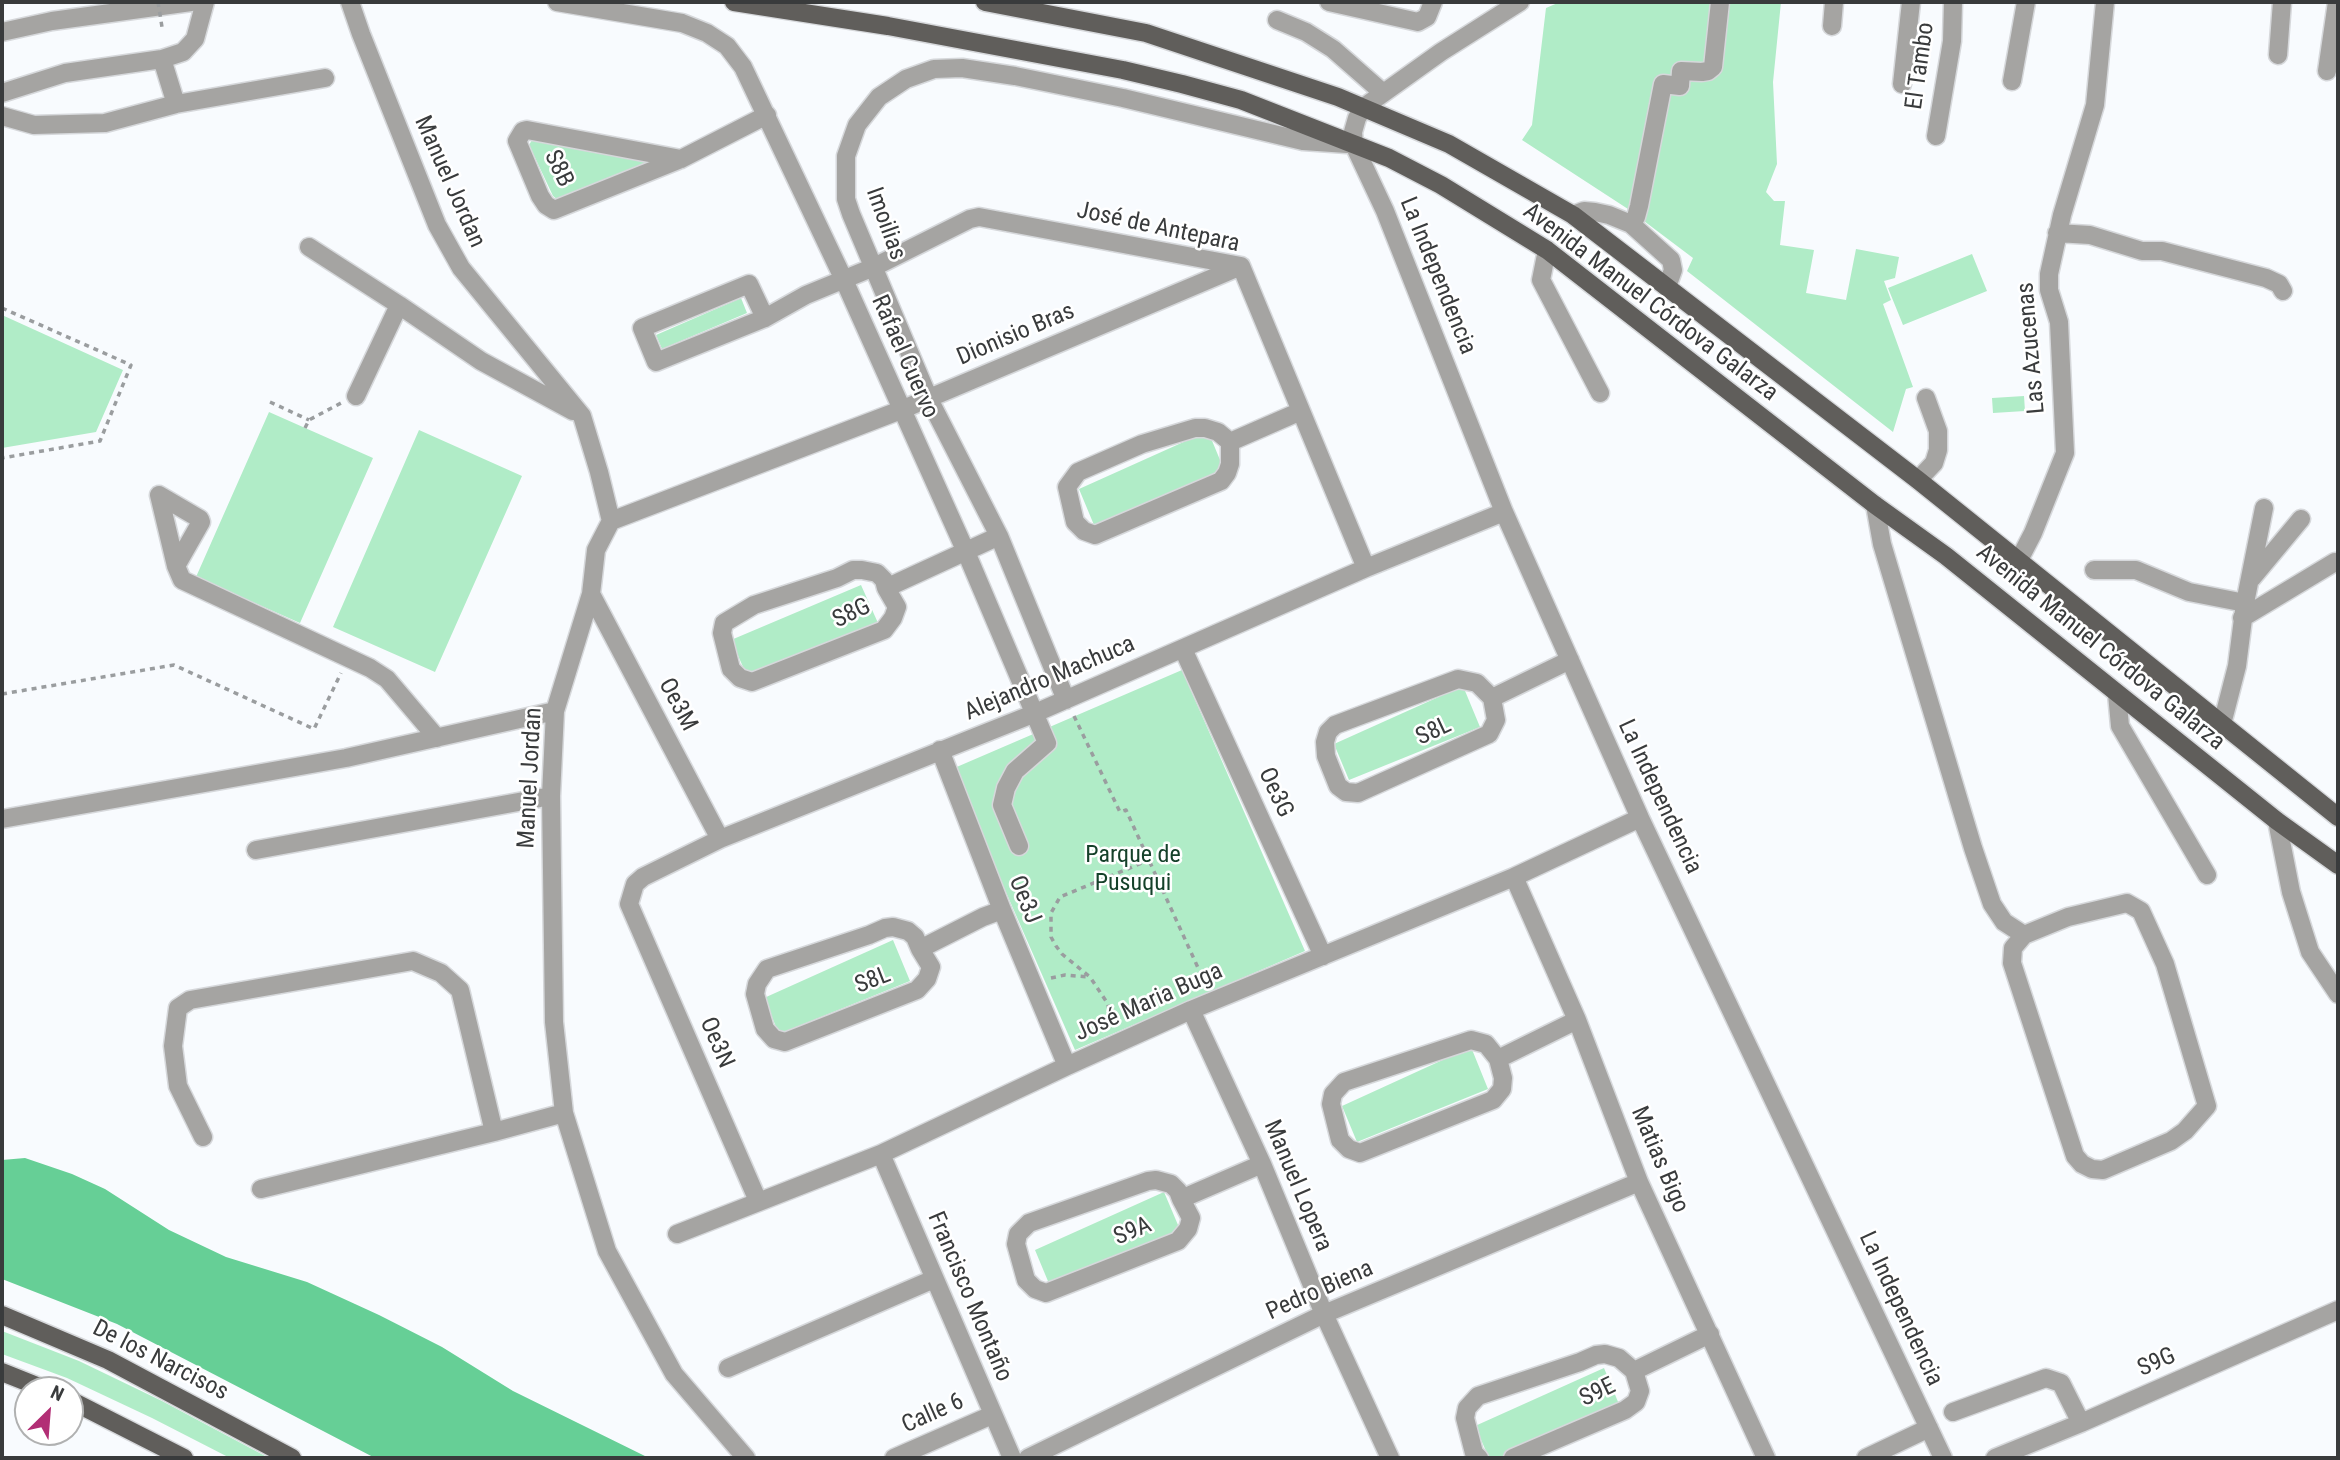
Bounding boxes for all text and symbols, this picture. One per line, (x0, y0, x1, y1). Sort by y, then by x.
street label: El Tambo (1901, 21, 1941, 111)
street label: Manuel Jordan (407, 112, 491, 252)
street label: S8B (537, 146, 579, 192)
street label: Imoilias (859, 184, 911, 264)
street label: La Independencia (1392, 193, 1482, 359)
street label: José de Antepara (1074, 197, 1242, 259)
street label: Avenida Manuel Córdova Galarza (1517, 198, 1783, 408)
street label: Las Azucenas (2012, 281, 2052, 415)
street label: Rafael Cuervo (864, 291, 944, 423)
street label: Dionisio Bras (953, 297, 1079, 373)
street label: Avenida Manuel Córdova Galarza (1970, 539, 2230, 757)
street label: S8G (828, 593, 876, 635)
street label: Alejandro Machuca (961, 630, 1139, 728)
street label: Oe3M (651, 674, 703, 736)
street label: Manuel Jordan (513, 707, 549, 849)
street label: S8L (1412, 711, 1456, 753)
street label: La Independencia (1611, 715, 1707, 879)
street label: Oe3G (1251, 763, 1299, 823)
park label: Parque de Pusuqui (1085, 842, 1181, 898)
street label: Oe3J (1001, 872, 1047, 928)
street label: José Maria Buga (1071, 958, 1227, 1048)
street label: S8L (851, 961, 895, 1001)
street label: Oe3N (693, 1013, 739, 1073)
street label: Matias Bigo (1624, 1103, 1694, 1217)
street label: Manuel Lopera (1256, 1116, 1338, 1256)
street label: Francisco Montaño (920, 1208, 1018, 1386)
street label: S9A (1110, 1212, 1156, 1252)
street label: La Independencia (1852, 1227, 1948, 1391)
street label: Pedro Biena (1262, 1255, 1378, 1327)
street label: De los Narcisos (87, 1314, 233, 1408)
street label: S9G (2134, 1342, 2180, 1384)
street label: S9E (1575, 1372, 1621, 1414)
north arrow (14, 1376, 84, 1446)
text: N (47, 1380, 67, 1406)
street label: Calle 6 (898, 1388, 968, 1440)

